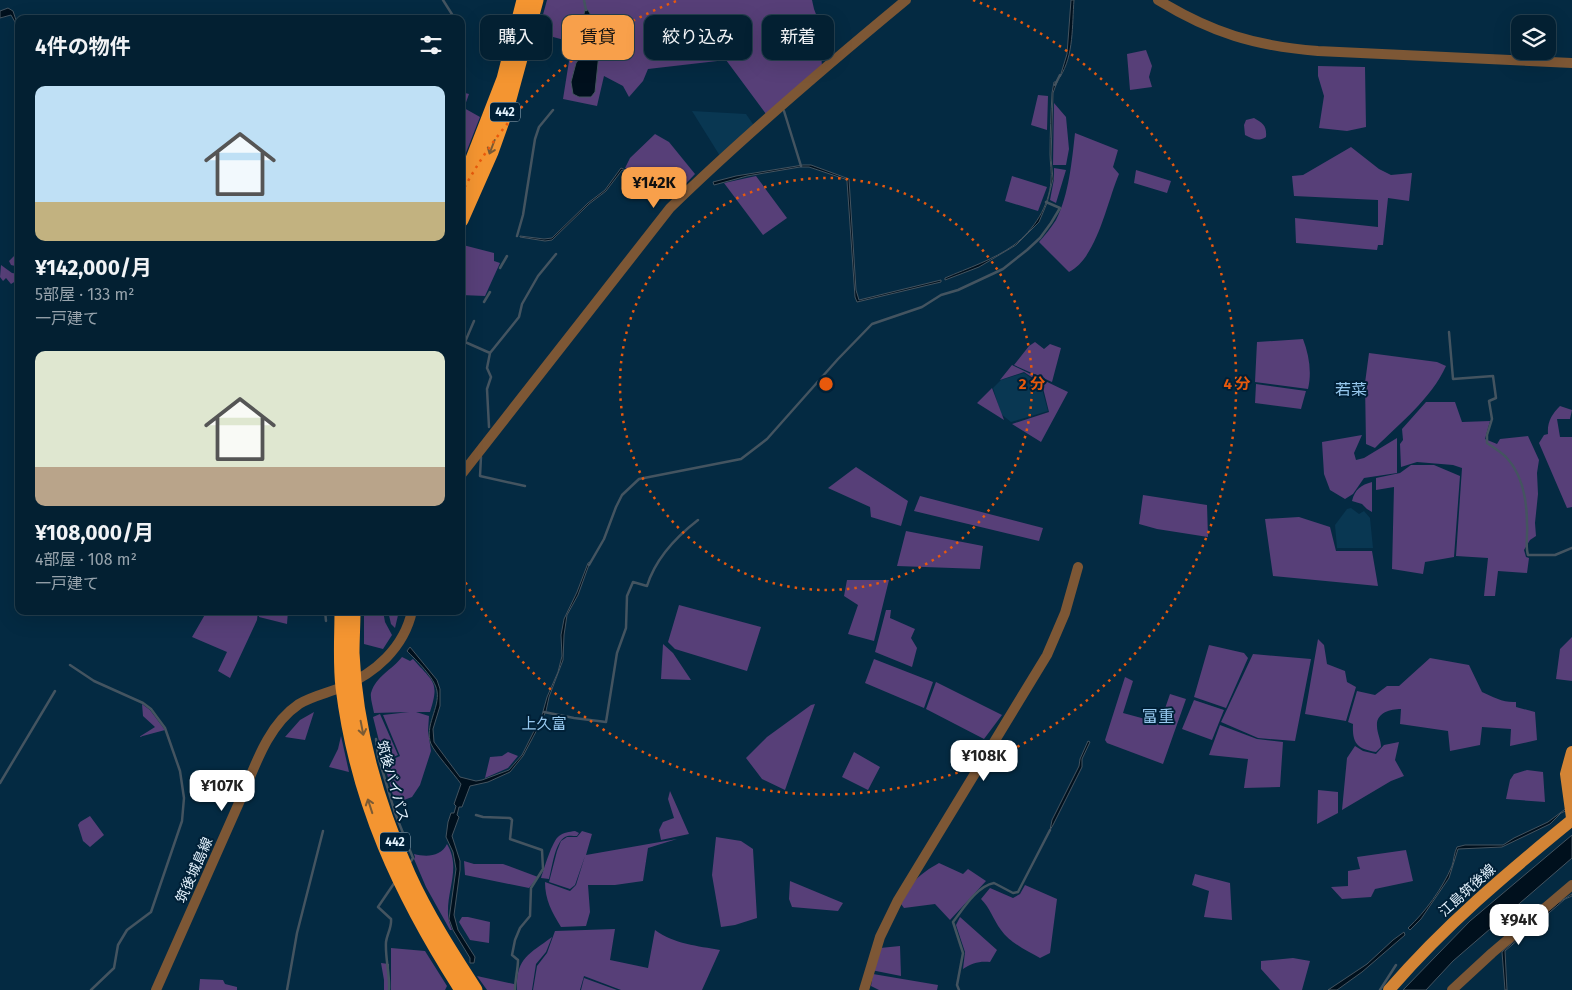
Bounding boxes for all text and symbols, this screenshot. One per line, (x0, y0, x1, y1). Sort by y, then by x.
chip: 購入 (480, 15, 552, 60)
chip: 賃貸 (562, 15, 634, 60)
chip: 絞り込み (644, 15, 752, 60)
chip: 新着 (762, 15, 834, 60)
map controls (1511, 15, 1556, 60)
button: layers (1511, 15, 1556, 60)
icon: filters (417, 31, 445, 59)
text: 4件の物件 (35, 34, 131, 60)
road number: 442 (490, 102, 520, 121)
icon: home (195, 119, 285, 209)
one-way arrow (487, 139, 496, 154)
pin: ¥142K (619, 166, 689, 209)
text: ¥142K (632, 173, 676, 192)
text: ¥142,000/月 (35, 255, 152, 281)
text: 5部屋 · 133 m² (35, 285, 135, 304)
text: 一戸建て (35, 309, 99, 328)
centre of rings (817, 375, 835, 393)
text: 2 分 (1019, 375, 1045, 393)
text: 4 分 (1223, 375, 1251, 393)
district label: 若菜 (1335, 380, 1367, 399)
icon: home (195, 384, 285, 474)
text: ¥108,000/月 (35, 520, 154, 546)
text: 4部屋 · 108 m² (35, 550, 137, 569)
text: 一戸建て (35, 574, 99, 593)
district label: 富重 (1142, 707, 1174, 726)
district label: 上久富 (521, 715, 567, 733)
one-way arrow (358, 720, 367, 736)
street label: 筑後バイパス (373, 739, 412, 824)
pin: ¥108K (949, 740, 1019, 782)
text: ¥108K (962, 746, 1006, 765)
pin: ¥107K (187, 770, 257, 812)
text: ¥107K (201, 776, 243, 795)
one-way arrow (364, 798, 374, 814)
road number: 442 (380, 832, 410, 852)
street label: 筑後城島線 (172, 835, 216, 906)
street label: 江島筑後線 (1436, 861, 1499, 920)
pin: ¥94K (1489, 904, 1549, 946)
text: ¥94K (1501, 910, 1537, 929)

